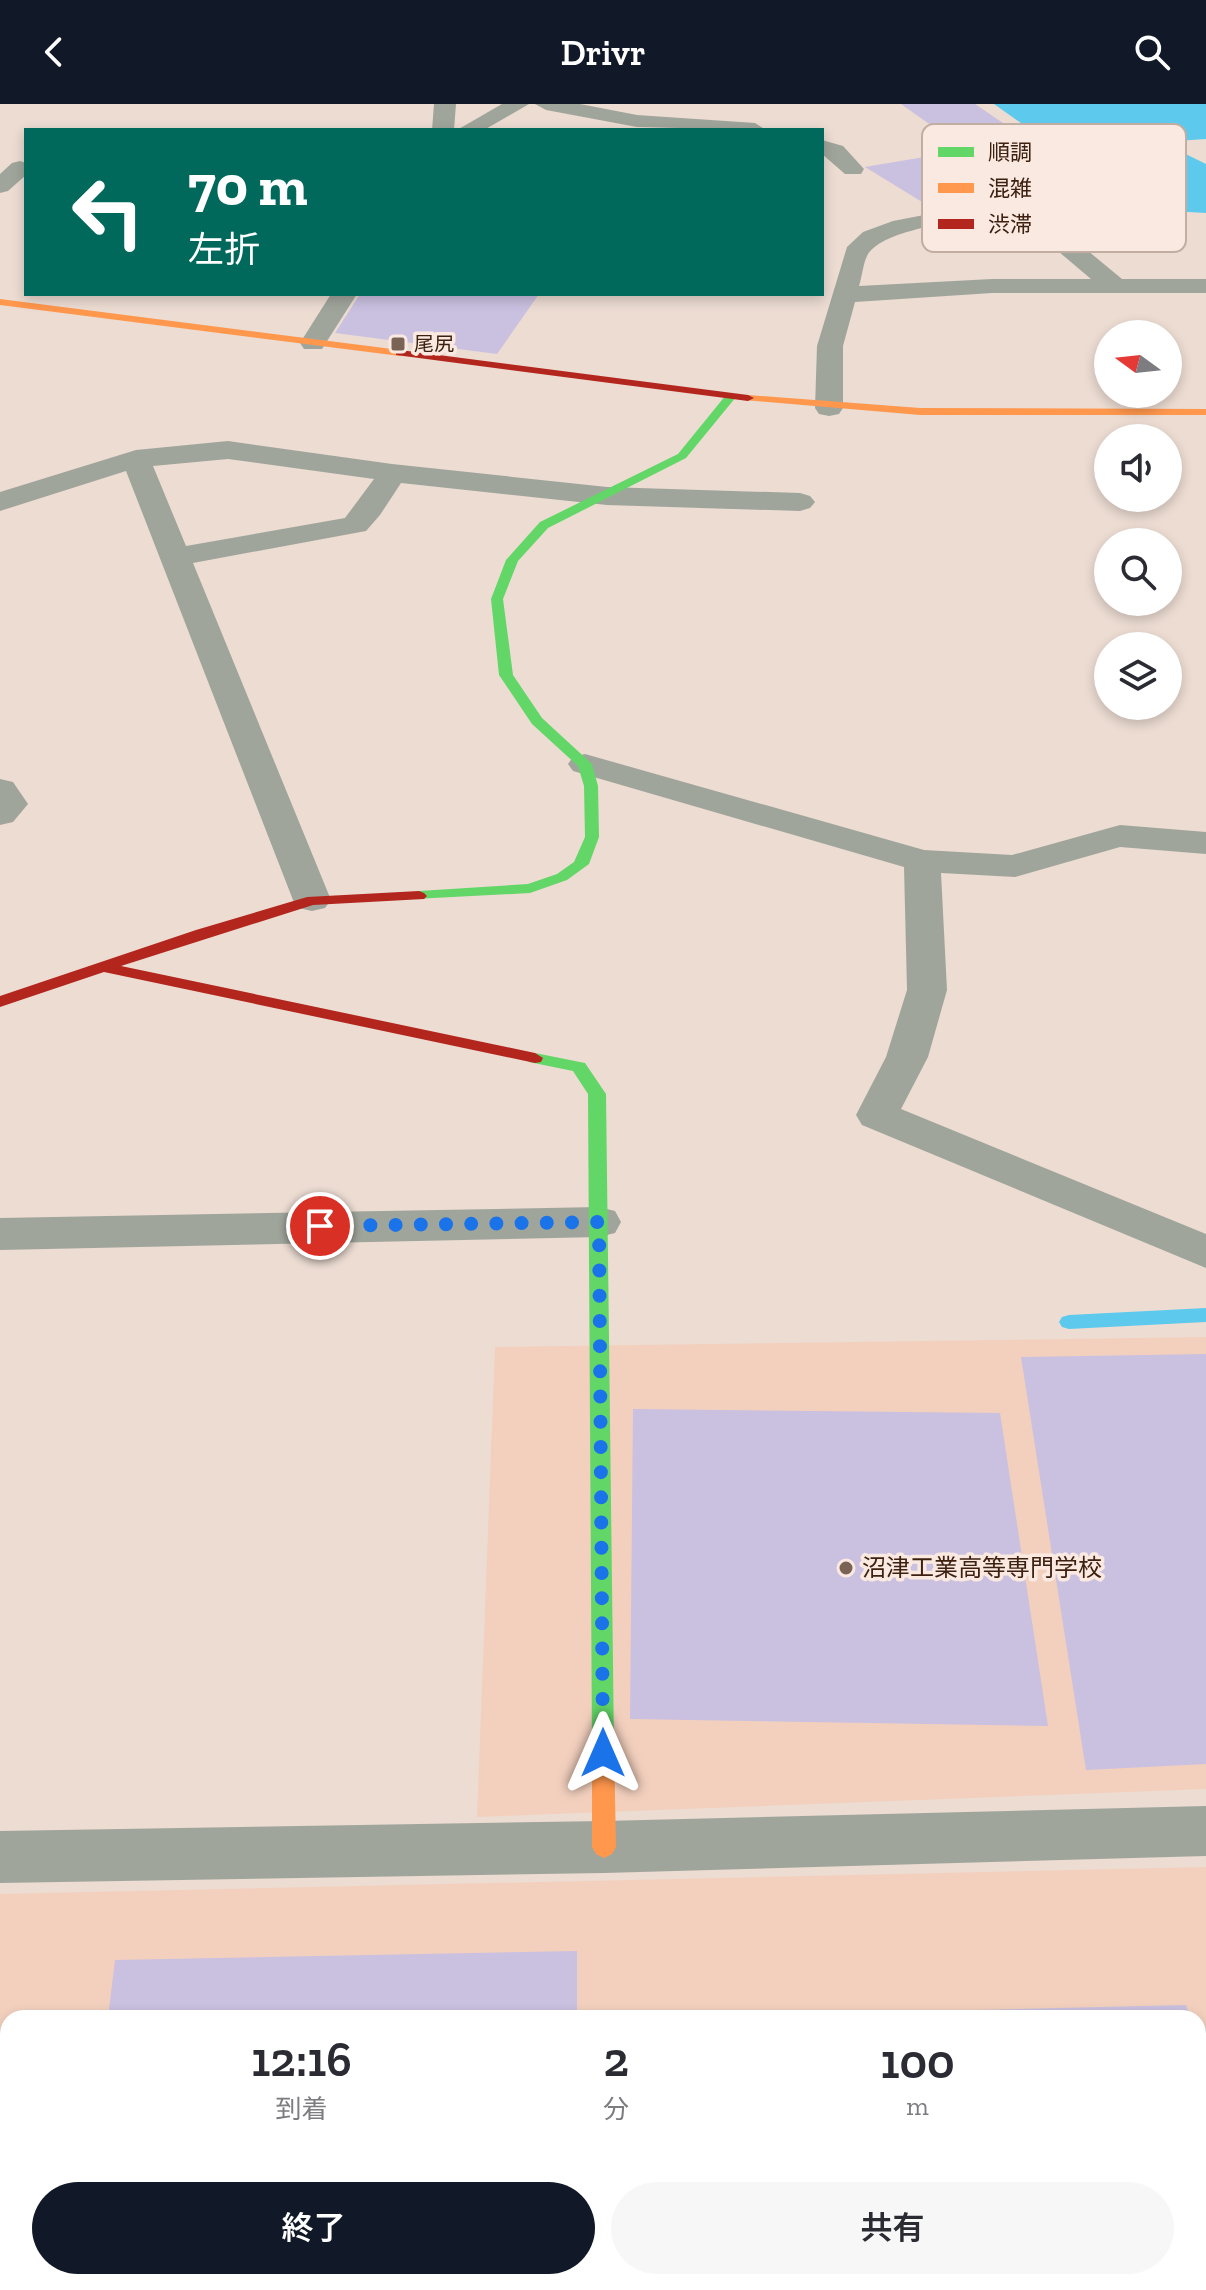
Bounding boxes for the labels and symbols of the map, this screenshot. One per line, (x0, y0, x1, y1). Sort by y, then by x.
legend (922, 124, 1186, 252)
text: 順調 (988, 139, 1032, 166)
text: 混雑 (988, 175, 1032, 202)
text: 渋滞 (988, 211, 1032, 238)
north arrow (1094, 320, 1182, 408)
place label: 尾尻 (414, 332, 454, 356)
marker: 尾尻 (389, 335, 407, 353)
pin (286, 1192, 354, 1260)
place label: 沼津工業高等専門学校 (862, 1553, 1102, 1582)
marker: 沼津工業高等専門学校 (837, 1559, 855, 1577)
position arrow (561, 1711, 645, 1795)

